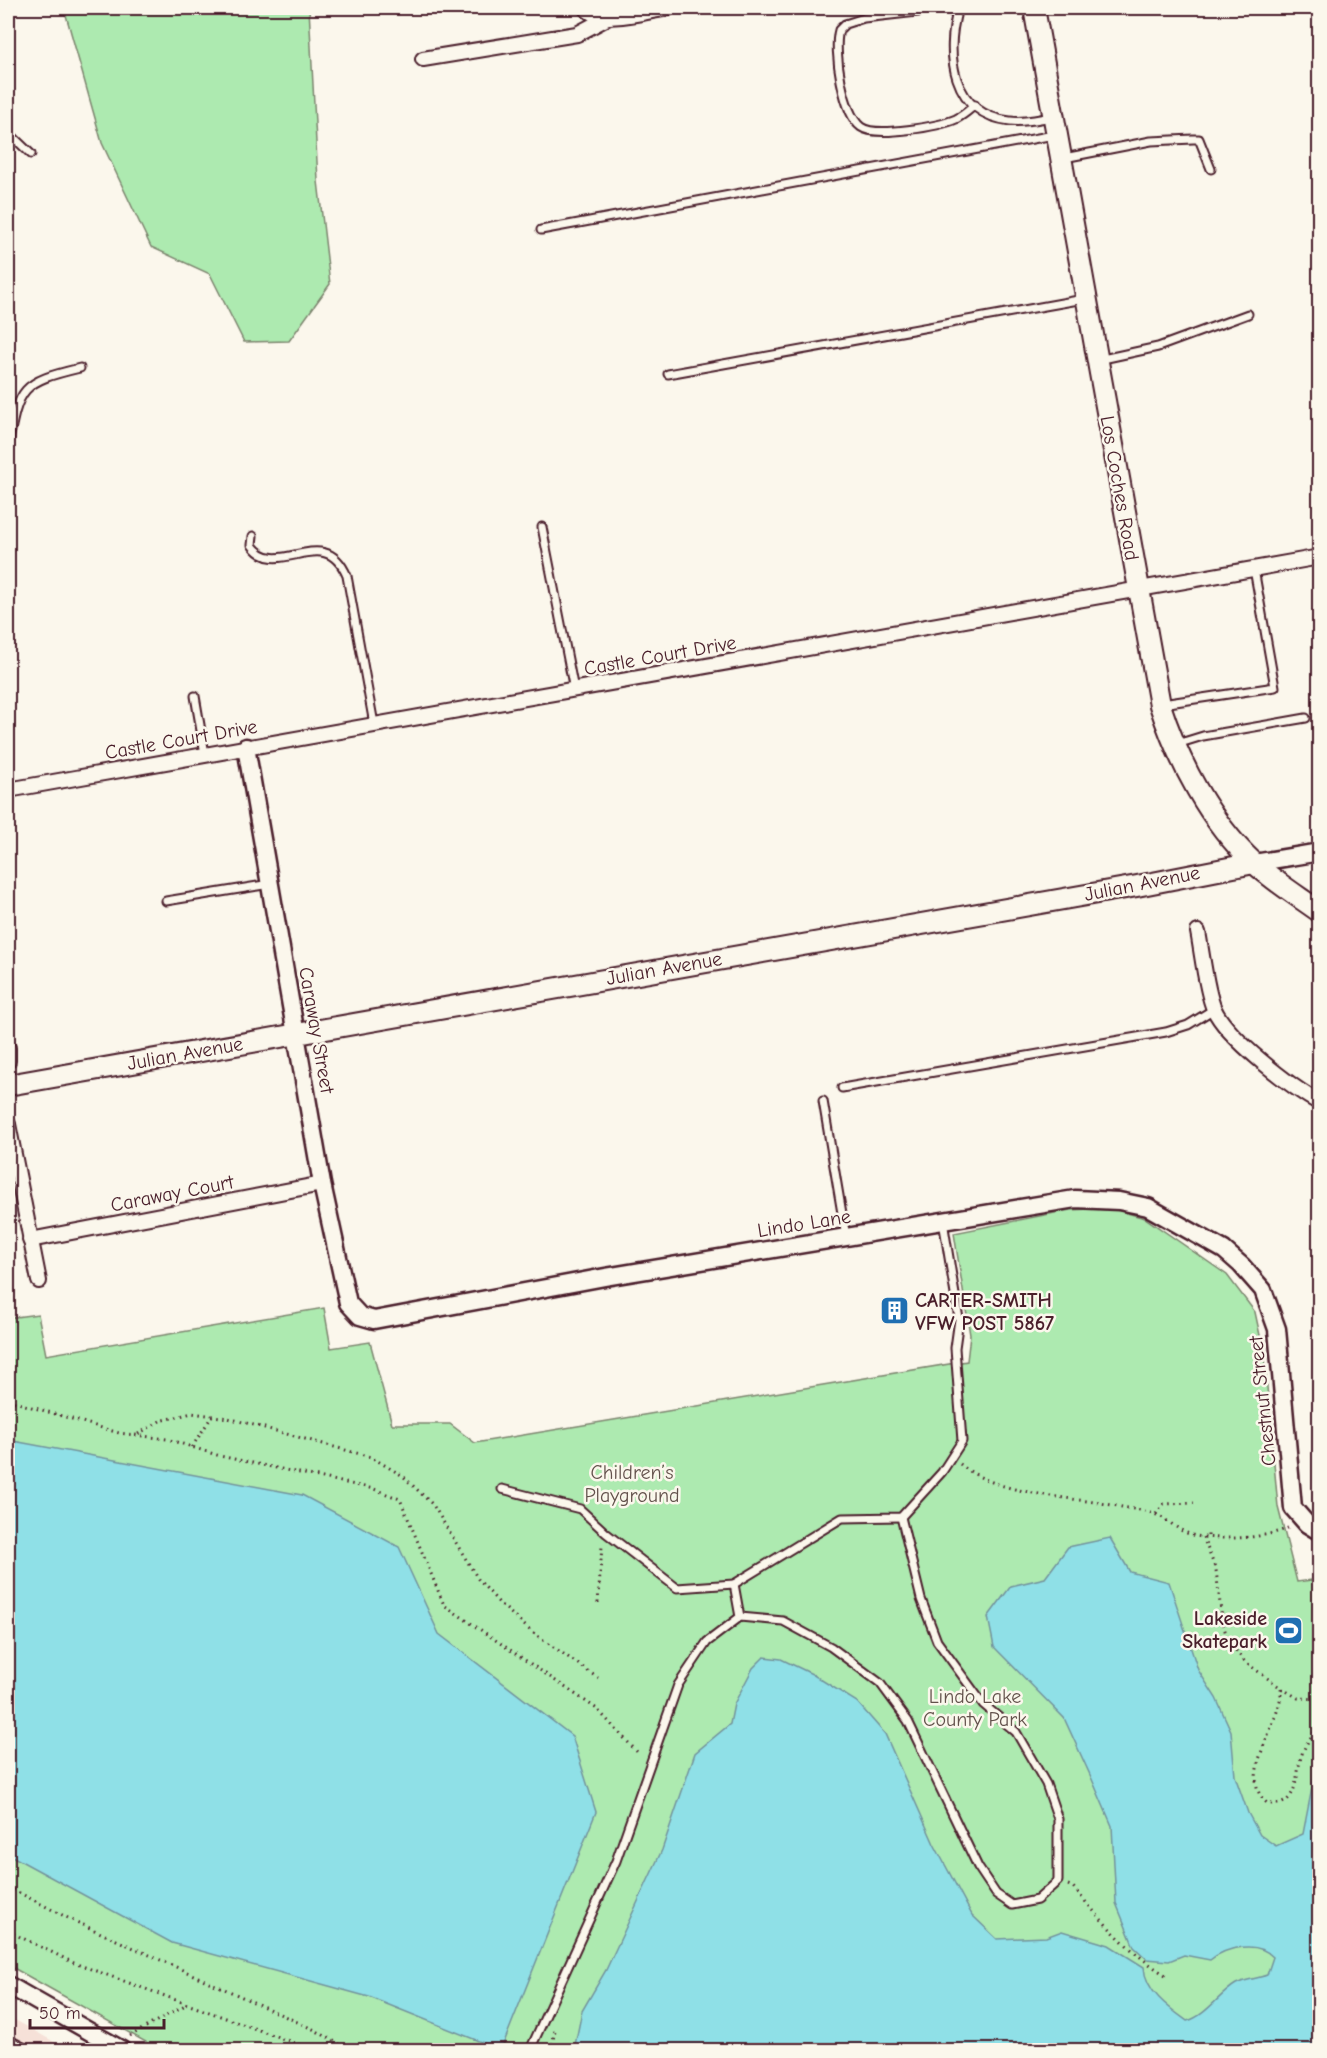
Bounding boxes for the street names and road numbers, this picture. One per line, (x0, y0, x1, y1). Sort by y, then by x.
street label: Los Coches Road (1095, 414, 1144, 562)
street label: Castle Court Drive (582, 631, 738, 680)
street label: Castle Court Drive (103, 715, 259, 764)
street label: Julian Avenue (1082, 861, 1202, 906)
street label: Julian Avenue (604, 947, 724, 990)
street label: Caraway Street (294, 965, 339, 1096)
street label: Julian Avenue (125, 1032, 245, 1075)
street label: Caraway Court (109, 1170, 237, 1217)
street label: Lindo Lane (756, 1205, 853, 1242)
street label: Chestnut Street (1244, 1333, 1281, 1467)

